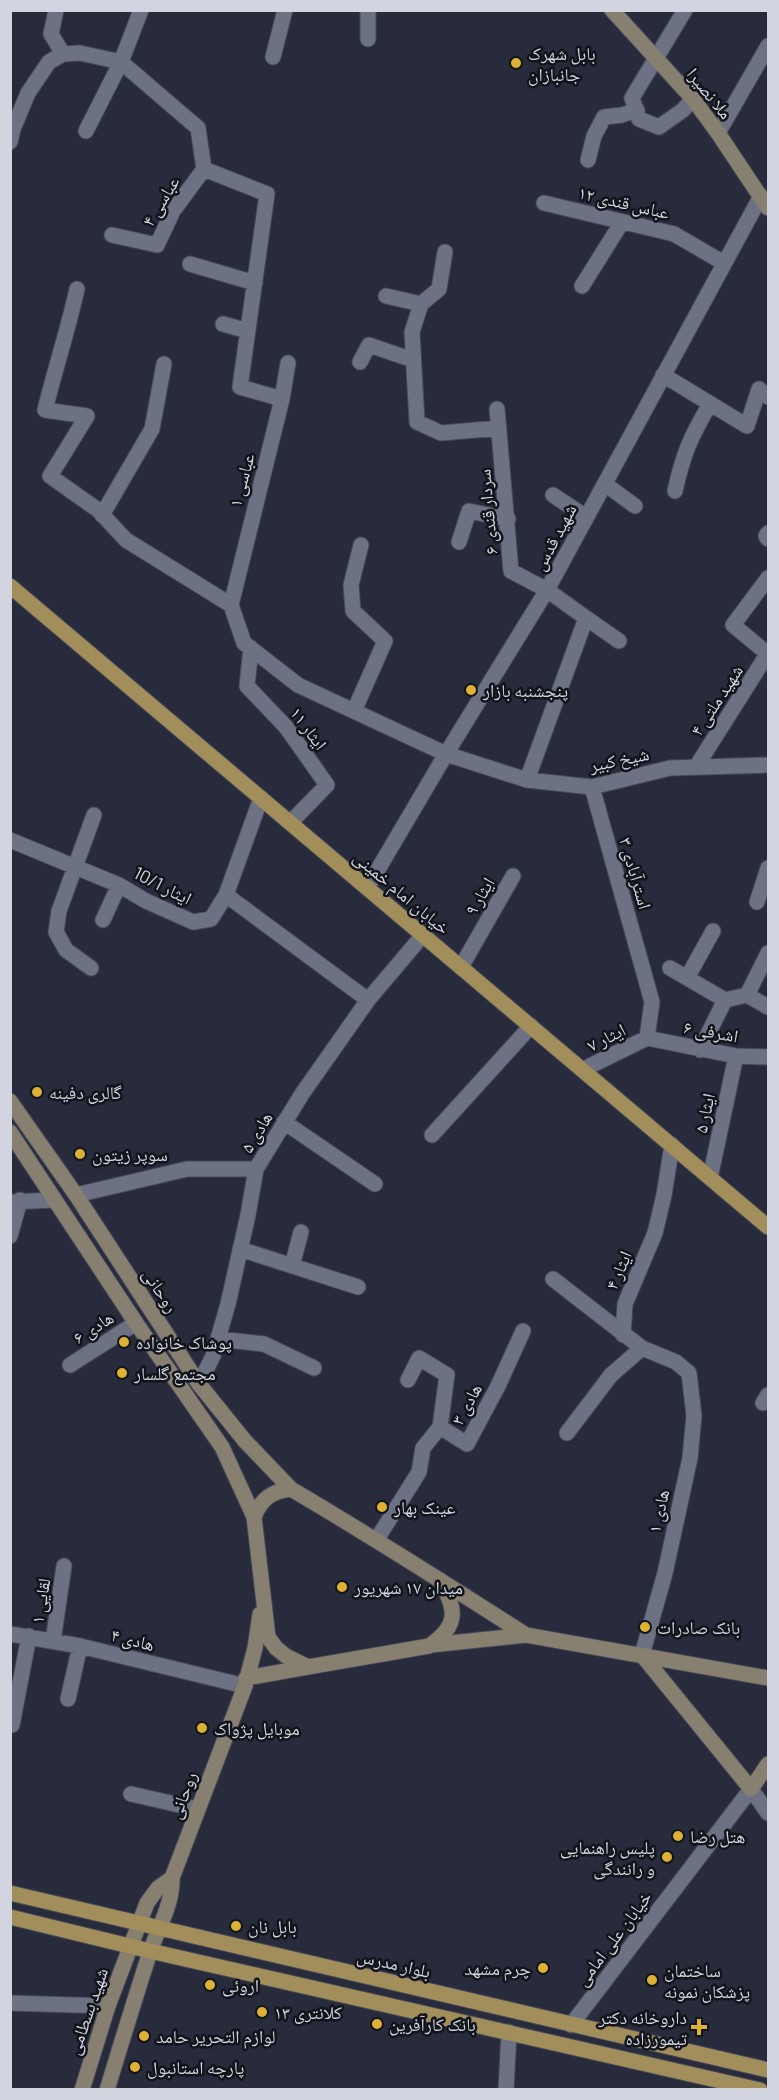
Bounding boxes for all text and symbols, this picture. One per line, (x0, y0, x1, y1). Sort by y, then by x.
place label: بابل شهرک جانبازان (528, 42, 596, 86)
marker: بابل شهرک جانبازان (509, 56, 523, 70)
street label: ملا نصیرا (682, 63, 737, 123)
street label: عباسی ۴ (136, 172, 184, 231)
street label: عباس قندی ۱۲ (576, 181, 672, 224)
street label: عباسی ۱ (223, 451, 260, 510)
street label: سردار قندی ۶ (472, 468, 503, 556)
street label: شهید قدس (527, 500, 581, 574)
street label: شهید ملتی ۴ (685, 660, 748, 740)
place label: پنجشنبه بازار (482, 679, 568, 702)
marker: پنجشنبه بازار (464, 683, 478, 697)
street label: ایثار ۱۱ (285, 702, 332, 754)
street label: شیخ کبیر (586, 742, 651, 778)
street label: استرآبادی ٣ (614, 834, 657, 912)
street label: خیابان امام خمینی (348, 845, 454, 940)
street label: ایثار 10/1 (130, 861, 196, 909)
street label: ایثار ۹ (459, 873, 499, 919)
street label: اشرفی ۶ (682, 1015, 740, 1048)
street label: ایثار ۷ (583, 1018, 629, 1056)
place label: گالری دفینه (49, 1081, 122, 1104)
marker: گالری دفینه (30, 1085, 44, 1099)
street label: ایثار ۵ (689, 1091, 719, 1135)
street label: هادی ۵ (235, 1107, 278, 1157)
place label: سوپر زیتون (92, 1143, 168, 1166)
marker: سوپر زیتون (73, 1147, 87, 1161)
street label: ایثار ۴ (600, 1247, 636, 1293)
street label: روحانی (138, 1264, 184, 1317)
street label: هادی ۶ (69, 1306, 118, 1349)
place label: پوشاک خانواده (136, 1331, 232, 1354)
marker: پوشاک خانواده (117, 1335, 131, 1349)
place label: مجتمع گلسار (133, 1362, 216, 1386)
marker: مجتمع گلسار (115, 1366, 129, 1380)
street label: هادی ۳ (446, 1379, 487, 1429)
street label: هادی ۱ (643, 1487, 674, 1535)
place label: عینک بهار (393, 1496, 456, 1519)
marker: عینک بهار (375, 1500, 389, 1514)
place label: میدان ۱۷ شهریور (353, 1576, 463, 1599)
street label: لقایی ۱ (26, 1577, 55, 1625)
marker: میدان ۱۷ شهریور (335, 1580, 349, 1594)
place label: بانک صادرات (657, 1616, 740, 1639)
marker: بانک صادرات (638, 1620, 652, 1634)
street label: هادی ۴ (109, 1623, 157, 1656)
place label: موبایل پژواک (214, 1717, 300, 1740)
marker: موبایل پژواک (195, 1721, 209, 1735)
street label: روحانی (163, 1768, 202, 1822)
place label: هتل رضا (690, 1825, 746, 1848)
marker: هتل رضا (671, 1829, 685, 1843)
place label: پلیس راهنمایی و رانندگی (560, 1836, 655, 1880)
marker: پلیس راهنمایی و رانندگی (660, 1850, 674, 1864)
street label: خیابان علی امامی (570, 1886, 657, 1990)
place label: بابل نان (248, 1915, 297, 1938)
marker: بابل نان (229, 1919, 243, 1933)
street label: بلوار مدرس (355, 1944, 433, 1983)
place label: چرم مشهد (464, 1957, 531, 1981)
place label: ساختمان پزشکان نمونه (664, 1959, 750, 2003)
marker: چرم مشهد (536, 1961, 550, 1975)
street label: شهید بسطامی (62, 1965, 113, 2058)
marker: ساختمان پزشکان نمونه (645, 1973, 659, 1987)
place label: اروئی (222, 1974, 259, 1997)
marker: اروئی (203, 1978, 217, 1992)
place label: کلانتری ۱۳ (274, 2001, 343, 2024)
marker: کلانتری ۱۳ (255, 2005, 269, 2019)
place label: داروخانه دکتر تیمورزاده (598, 2006, 687, 2049)
place label: بانک کارآفرین (389, 2013, 476, 2036)
marker: بانک کارآفرین (370, 2017, 384, 2031)
marker: داروخانه دکتر تیمورزاده (692, 2020, 706, 2034)
place label: لوازم التحریر حامد (156, 2025, 276, 2049)
marker: لوازم التحریر حامد (137, 2029, 151, 2043)
place label: پارچه استانبول (147, 2056, 244, 2079)
marker: پارچه استانبول (128, 2060, 142, 2074)

